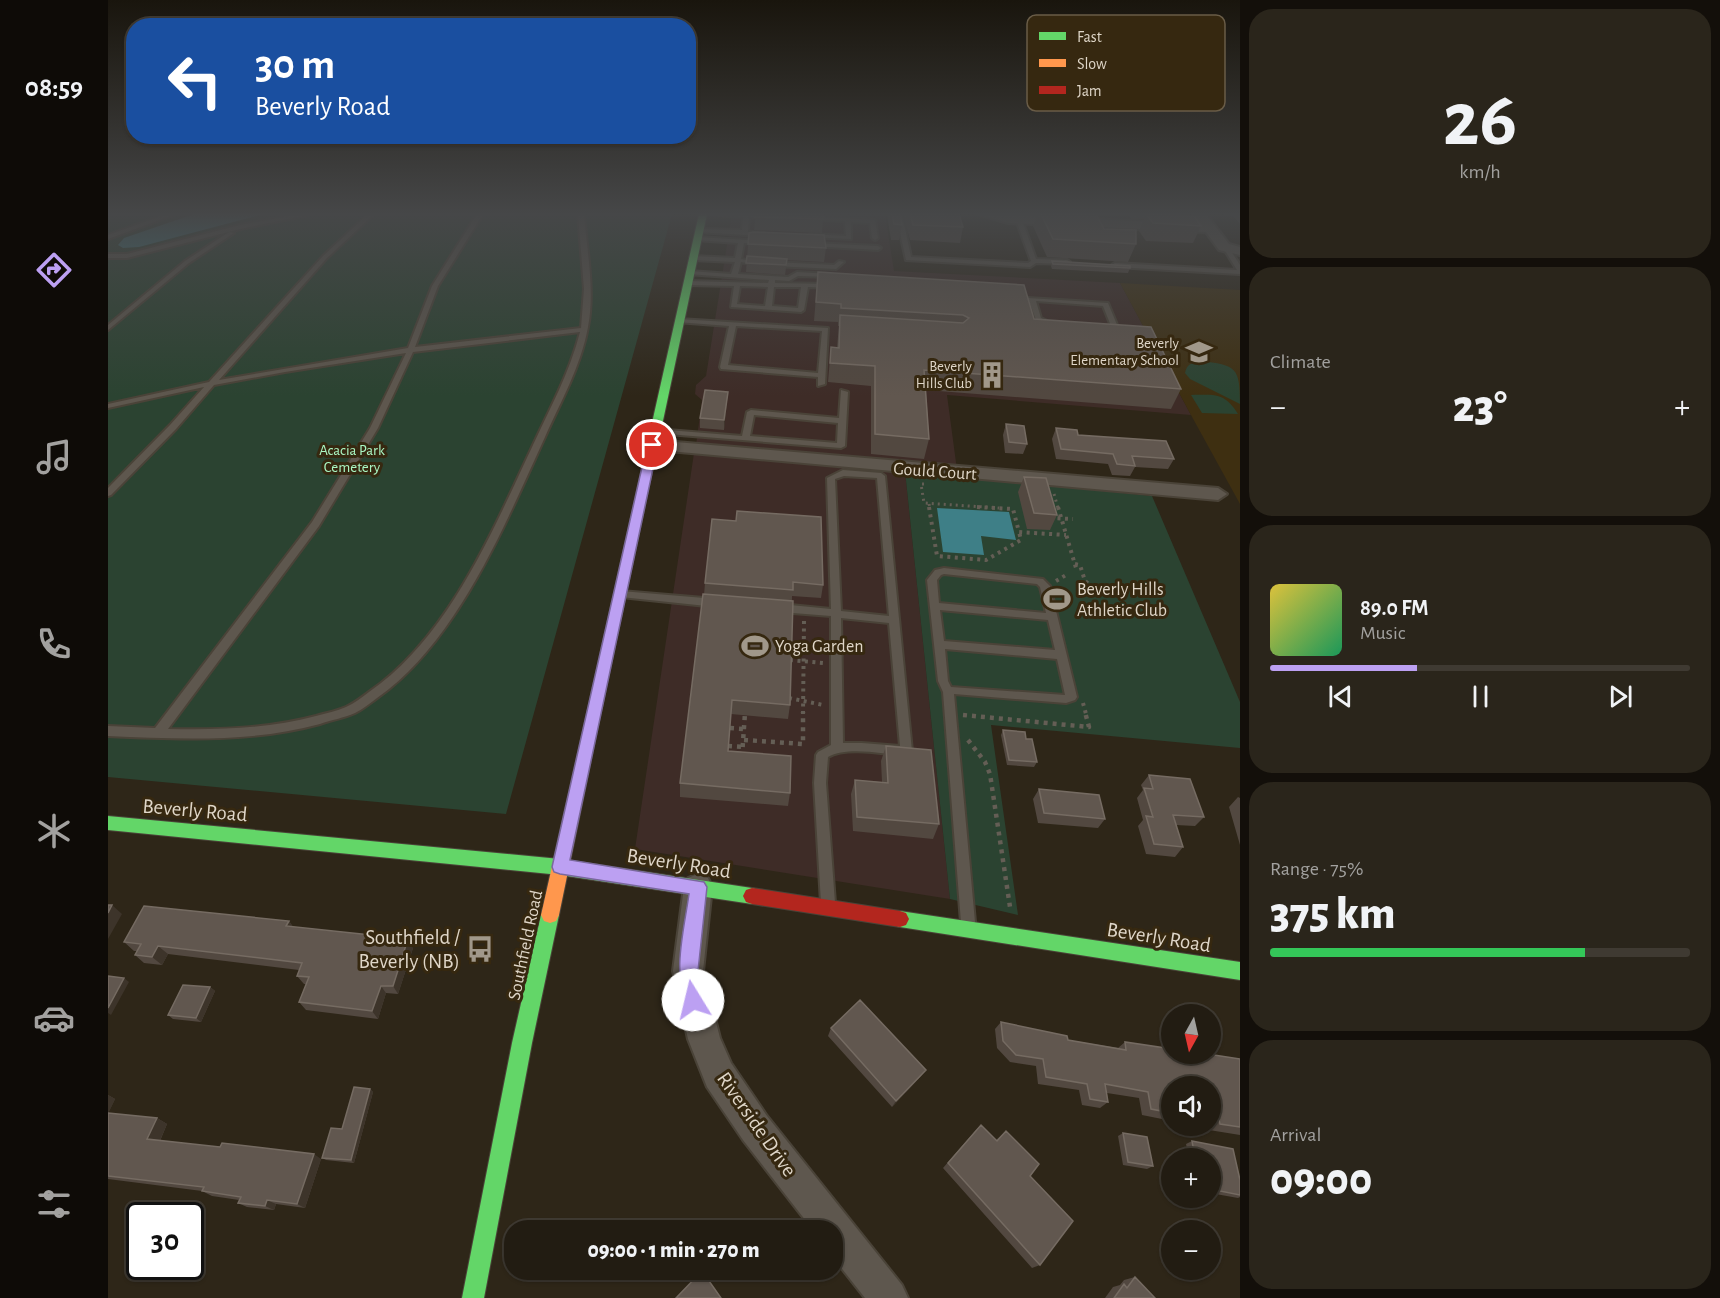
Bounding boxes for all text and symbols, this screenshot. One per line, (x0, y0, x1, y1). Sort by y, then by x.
legend (1027, 15, 1225, 111)
text: Fast (1077, 29, 1102, 45)
icon: left (156, 42, 234, 120)
text: 30 m (255, 44, 335, 86)
text: Slow (1077, 56, 1107, 72)
text: 08:59 (25, 74, 83, 101)
text: 26 (1443, 82, 1517, 160)
text: Jam (1077, 83, 1102, 99)
text: Beverly Road (255, 93, 390, 120)
text: km/h (1459, 162, 1501, 182)
icon: directions (33, 249, 75, 291)
place label: Beverly Elementary School (1070, 336, 1180, 368)
school or university icon: Beverly Elementary School (1184, 337, 1214, 367)
text: Climate (1270, 352, 1331, 372)
place label: Beverly Hills Club (916, 359, 973, 391)
building icon: Beverly Hills Club (977, 360, 1007, 390)
text: 23° (1453, 385, 1507, 430)
text: − (1270, 391, 1286, 424)
text: + (1674, 391, 1690, 424)
pin (626, 419, 677, 470)
icon: arrive (635, 428, 668, 461)
icon: music (33, 436, 75, 478)
park label: Acacia Park Cemetery (319, 443, 385, 475)
street label: Gould Court (893, 460, 978, 484)
place label: Beverly Hills Athletic Club (1077, 581, 1167, 620)
sports icon: Beverly Hills Athletic Club (1042, 584, 1072, 614)
text: 89.0 FM (1360, 597, 1429, 619)
icon: phone (33, 623, 75, 665)
text: Music (1360, 623, 1406, 643)
sports icon: Yoga Garden (740, 631, 770, 661)
place label: Yoga Garden (775, 638, 863, 656)
icon: previous (1324, 680, 1357, 713)
icon: pause (1464, 680, 1497, 713)
icon: next (1604, 680, 1637, 713)
street label: Beverly Road (142, 795, 248, 826)
icon: climate (33, 810, 75, 852)
street label: Beverly Road (625, 845, 733, 882)
text: Range · 75% (1270, 859, 1363, 879)
street label: Southfield Road (506, 889, 546, 1002)
text: 375 km (1270, 892, 1395, 937)
street label: Beverly Road (1105, 919, 1213, 956)
place label: Southfield / Beverly (NB) (358, 927, 461, 972)
bus stop icon: Southfield / Beverly (NB) (465, 934, 495, 964)
position arrow (661, 968, 725, 1032)
icon: car (33, 997, 75, 1039)
north arrow (1161, 1004, 1221, 1064)
map controls (1161, 1004, 1221, 1280)
street label: Riverside Drive (713, 1068, 800, 1180)
button: sound (1161, 1076, 1221, 1136)
text: Arrival (1270, 1125, 1321, 1145)
button: + (1161, 1148, 1221, 1208)
text: 09:00 (1270, 1158, 1372, 1203)
icon: filters (33, 1183, 75, 1225)
speed limit sign: 30 (126, 1202, 204, 1280)
button: − (1161, 1220, 1221, 1280)
text: 09:00 · 1 min · 270 m (587, 1239, 760, 1261)

